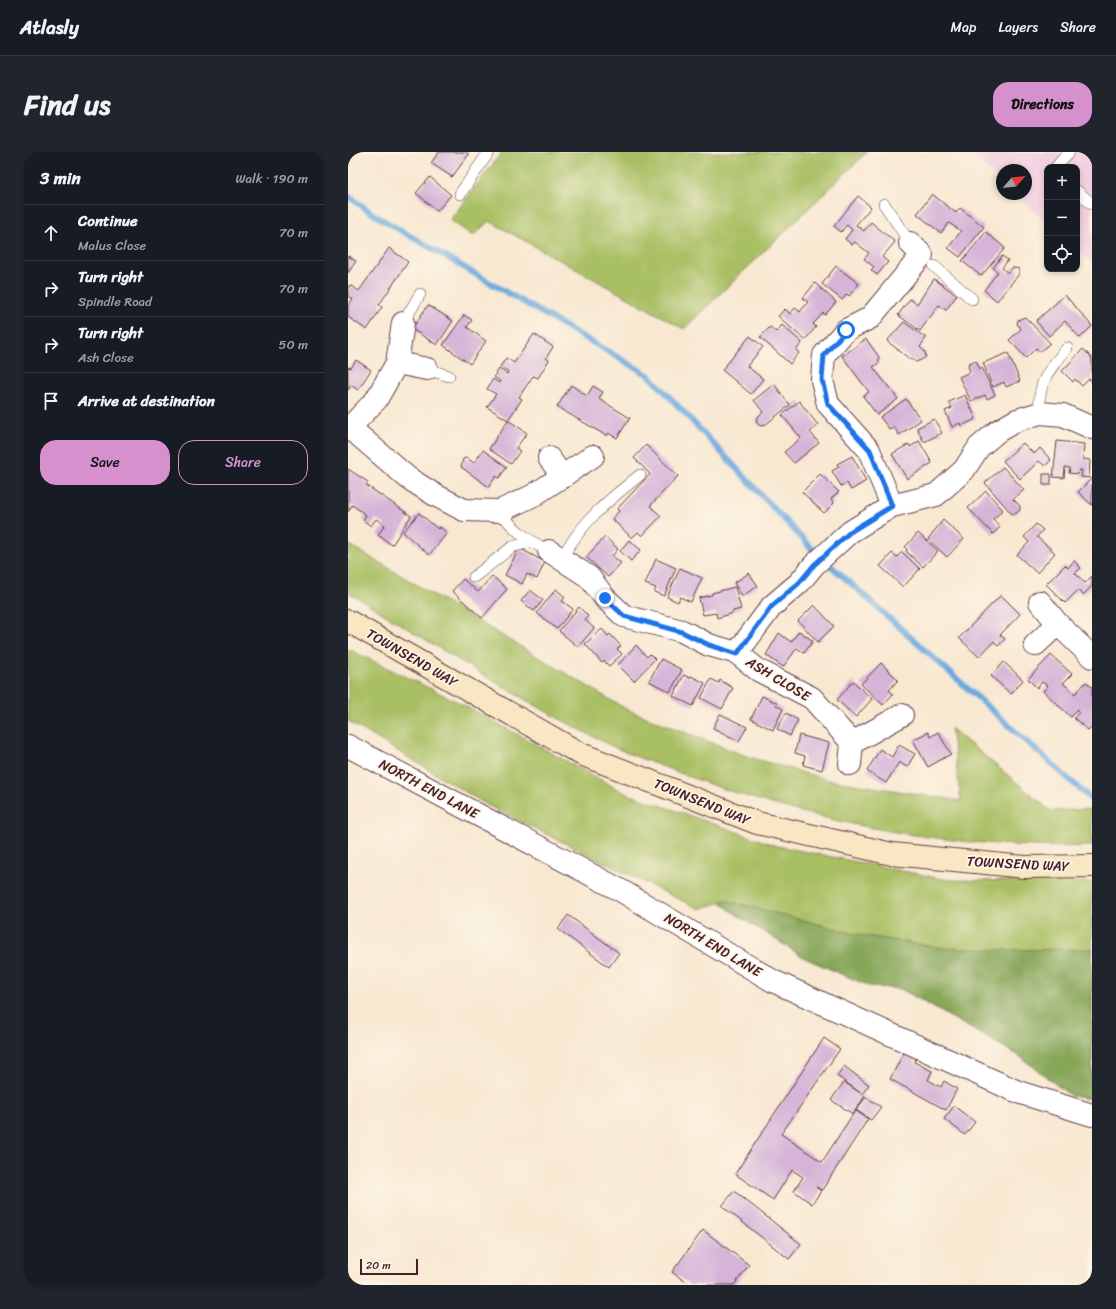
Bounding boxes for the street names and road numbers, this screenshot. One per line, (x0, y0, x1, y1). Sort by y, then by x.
street label: TOWNSEND WAY (361, 622, 464, 695)
street label: ASH CLOSE (740, 649, 816, 709)
street label: NORTH END LANE (374, 752, 485, 827)
street label: TOWNSEND WAY (650, 771, 755, 833)
street label: TOWNSEND WAY (966, 849, 1071, 879)
street label: NORTH END LANE (659, 906, 768, 985)

